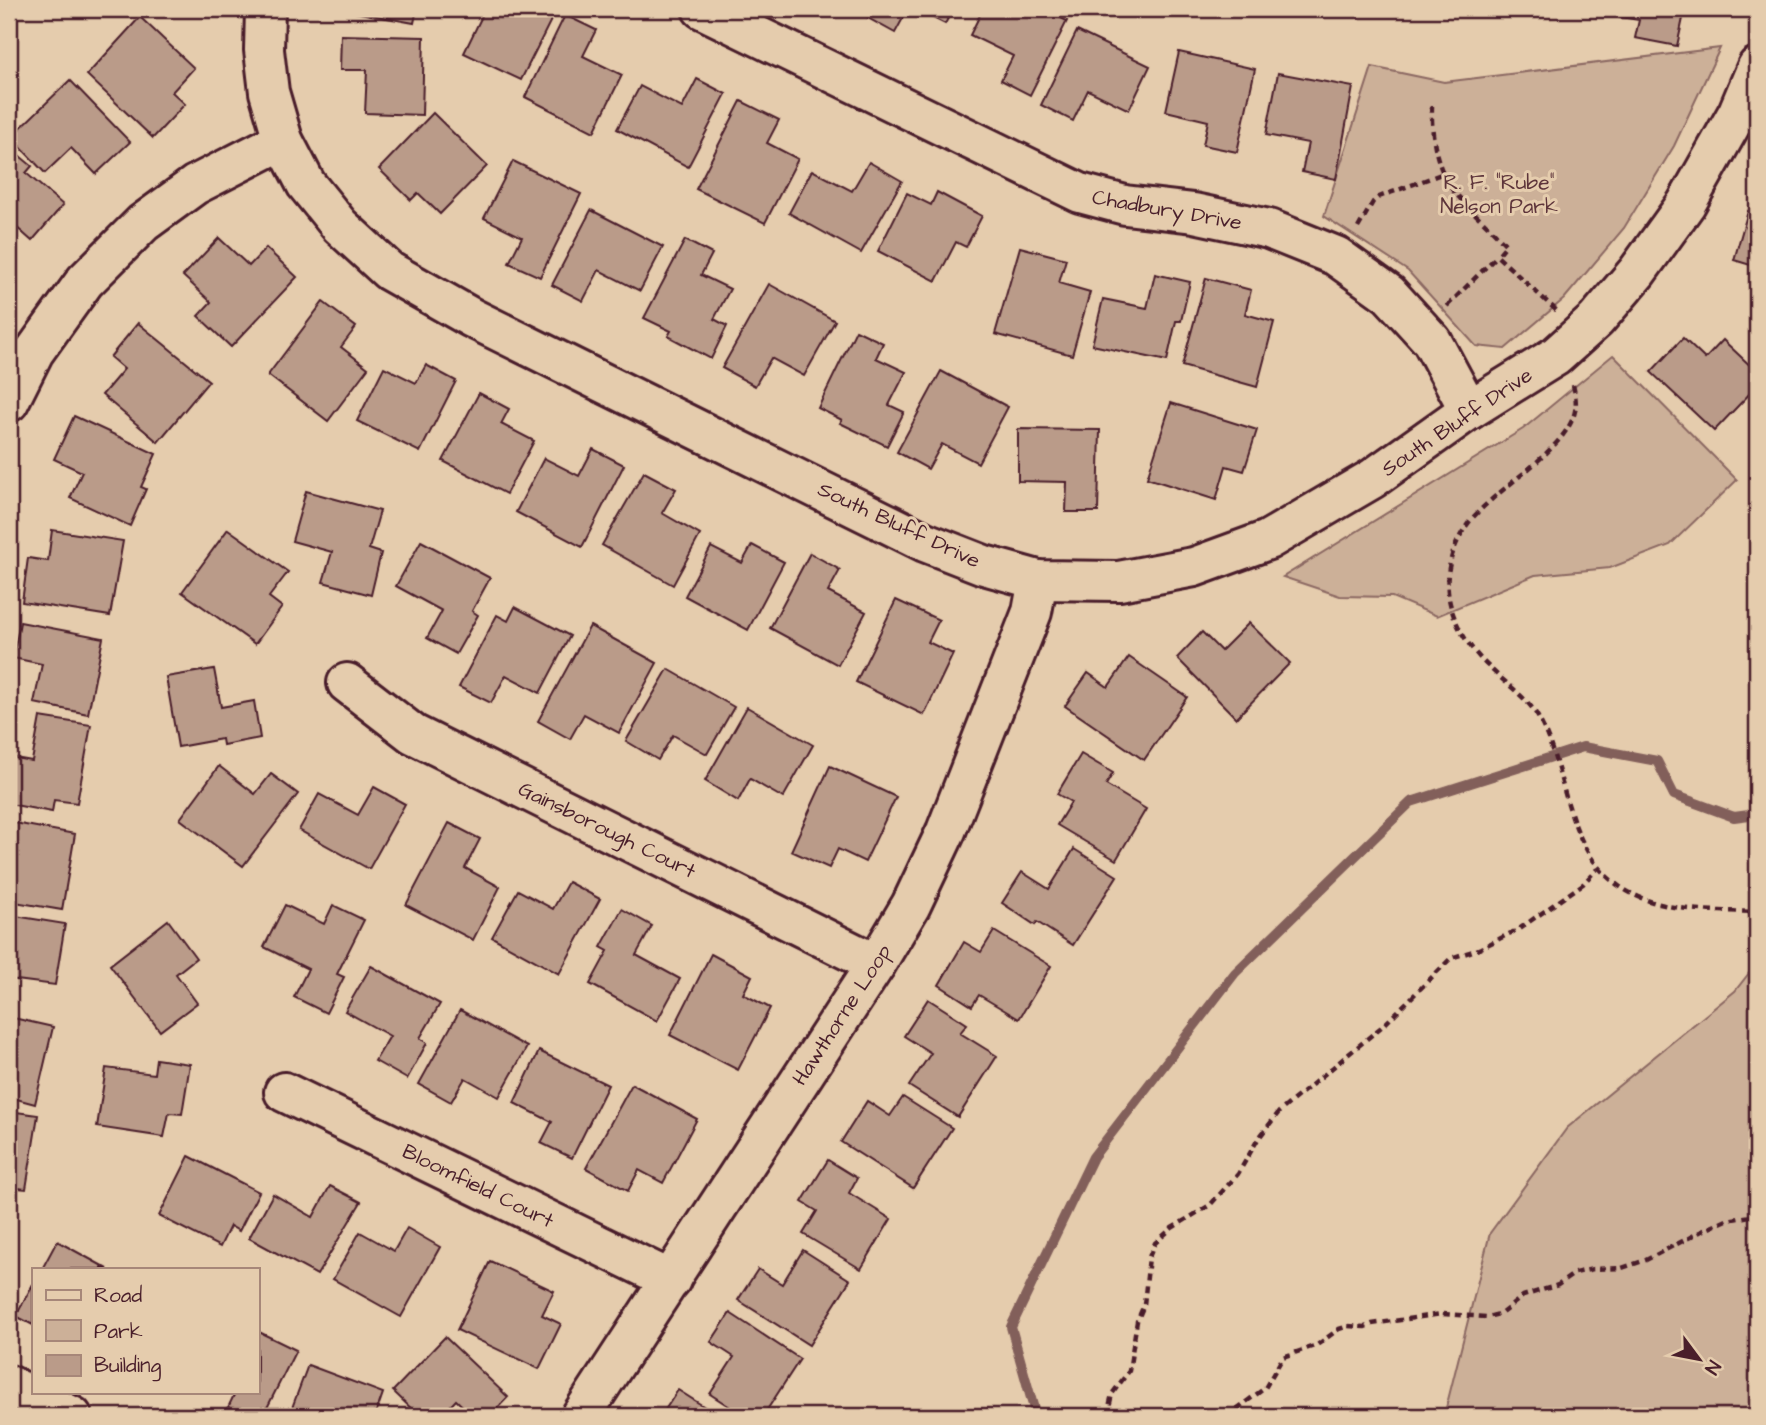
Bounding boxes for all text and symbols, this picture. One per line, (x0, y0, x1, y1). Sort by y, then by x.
park label: R. F. "Rube" Nelson Park (1440, 168, 1558, 221)
street label: Chadbury Drive (1090, 183, 1244, 239)
street label: South Bluff Drive (1376, 361, 1538, 483)
street label: South Bluff Drive (813, 475, 985, 575)
street label: Gainsborough Court (513, 774, 701, 888)
street label: Hawthorne Loop (786, 939, 899, 1092)
street label: Bloomfield Court (397, 1137, 559, 1235)
legend (32, 1268, 259, 1394)
text: Road (94, 1281, 142, 1310)
text: Park (94, 1317, 143, 1346)
north arrow (1664, 1324, 1734, 1394)
text: Building (94, 1351, 162, 1382)
text: N (1697, 1355, 1727, 1379)

